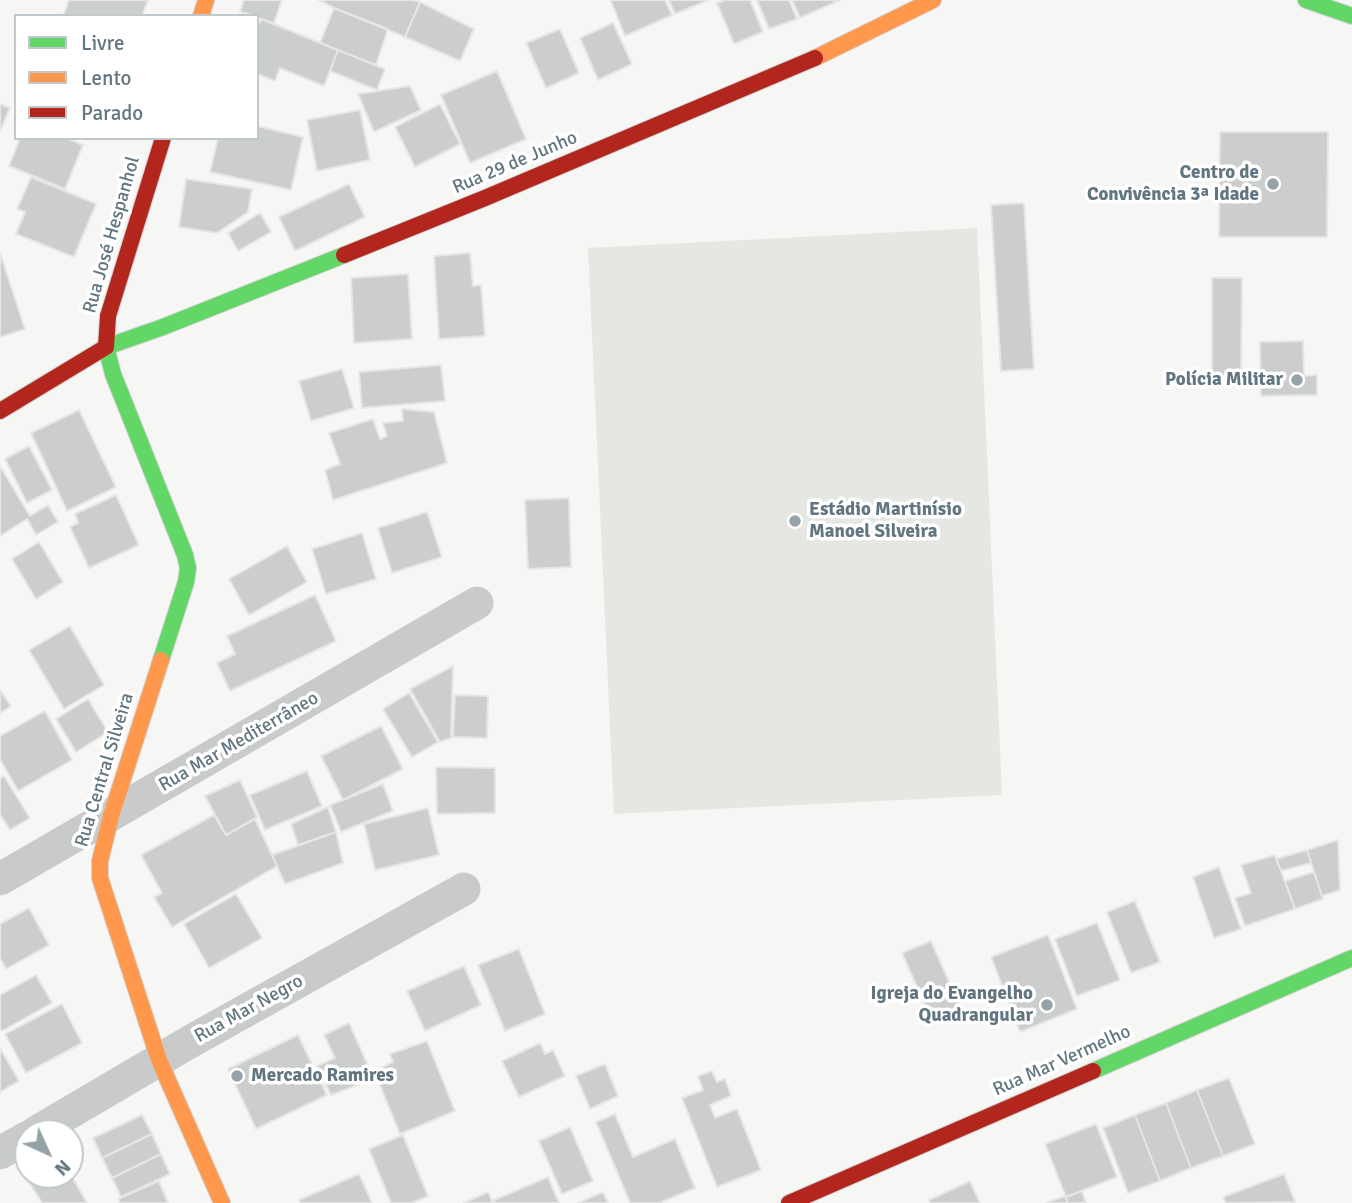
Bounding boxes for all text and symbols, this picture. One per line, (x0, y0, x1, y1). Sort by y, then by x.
legend (14, 14, 259, 140)
text: Livre (81, 30, 124, 56)
text: Lento (81, 65, 131, 91)
text: Parado (81, 100, 143, 126)
street label: Rua 29 de Junho (449, 126, 581, 200)
street label: Rua José Hespanhol (79, 154, 145, 316)
place label: Centro de Convivência 3ª Idade (1087, 162, 1259, 206)
marker: Centro de Convivência 3ª Idade (1265, 176, 1281, 192)
place label: Polícia Militar (1165, 369, 1283, 391)
marker: Polícia Militar (1289, 372, 1305, 388)
place label: Estádio Martinísio Manoel Silveira (809, 499, 962, 543)
marker: Estádio Martinísio Manoel Silveira (787, 513, 803, 529)
street label: Rua Mar Mediterrâneo (155, 687, 323, 797)
street label: Rua Central Silveira (71, 690, 139, 850)
street label: Rua Mar Negro (191, 970, 307, 1048)
place label: Igreja do Evangelho Quadrangular (871, 983, 1033, 1027)
marker: Igreja do Evangelho Quadrangular (1039, 997, 1055, 1013)
street label: Rua Mar Vermelho (990, 1020, 1134, 1102)
place label: Mercado Ramires (251, 1065, 394, 1087)
marker: Mercado Ramires (229, 1068, 245, 1084)
north arrow (14, 1119, 84, 1189)
text: N (49, 1154, 76, 1181)

